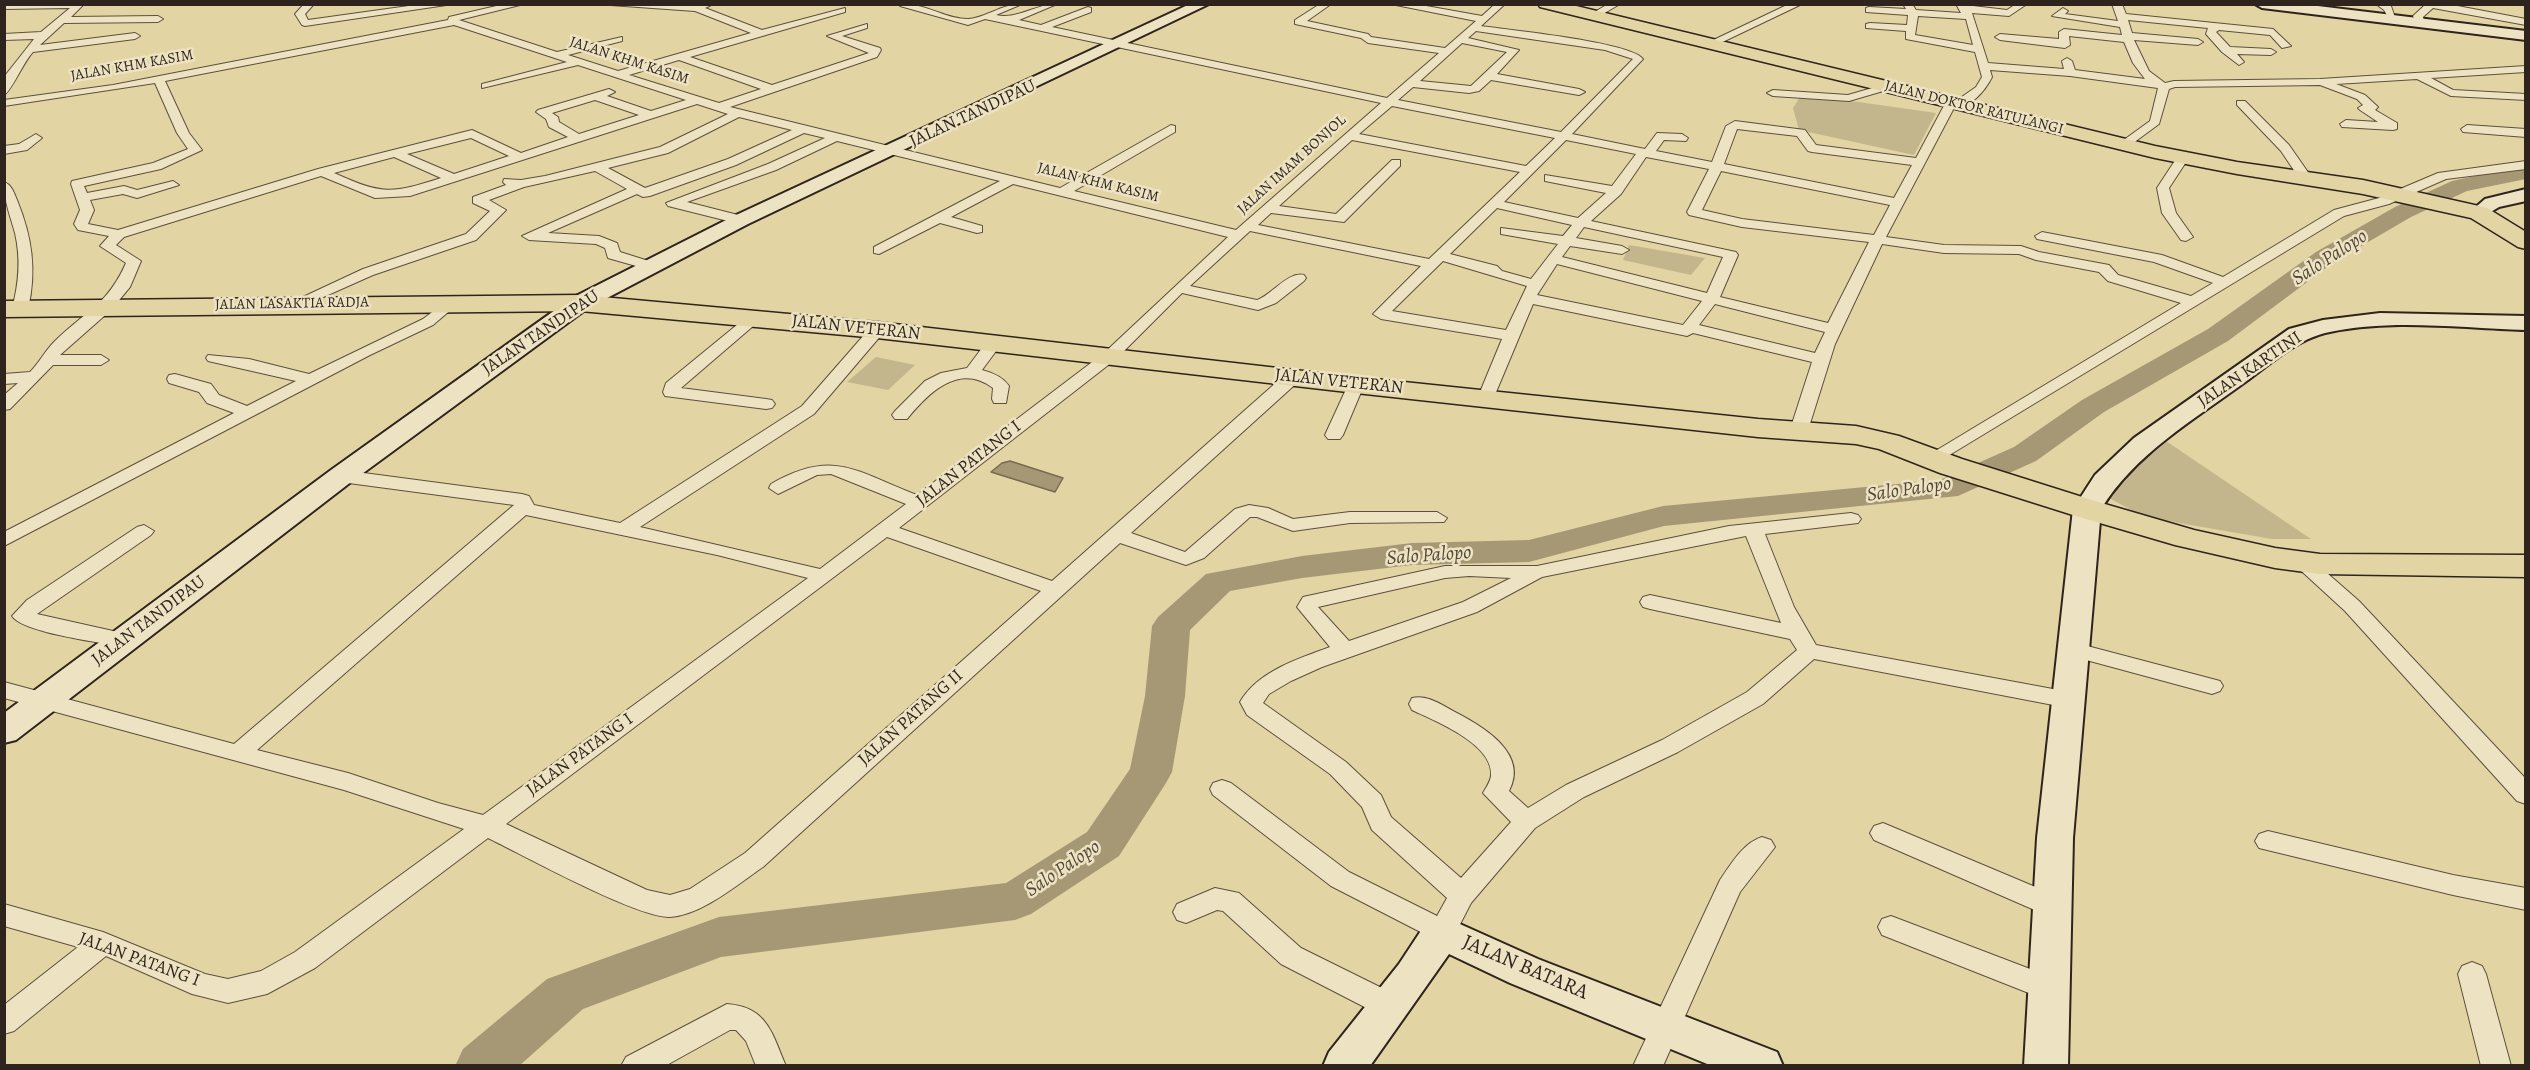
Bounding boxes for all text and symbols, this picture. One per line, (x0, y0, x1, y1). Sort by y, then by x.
street label: JALAN KHM KASIM (567, 33, 691, 89)
street label: JALAN KHM KASIM (69, 46, 195, 86)
street label: JALAN TANDIPAU (906, 75, 1040, 153)
street label: JALAN DOKTOR RATULANGI (1883, 77, 2065, 139)
street label: JALAN IMAM BONJOL (1234, 112, 1350, 218)
street label: JALAN KHM KASIM (1035, 159, 1161, 207)
water label: Salo Palopo (2288, 225, 2372, 291)
street label: JALAN TANDIPAU (478, 286, 604, 380)
street label: JALAN LASAKTIA RADJA (215, 294, 369, 314)
street label: JALAN VETERAN (791, 310, 921, 346)
street label: JALAN KARTINI (2194, 327, 2306, 413)
street label: JALAN VETERAN (1274, 364, 1404, 400)
street label: JALAN PATANG I (912, 416, 1026, 512)
water label: Salo Palopo (1865, 472, 1953, 508)
water label: Salo Palopo (1386, 541, 1472, 571)
street label: JALAN TANDIPAU (88, 571, 210, 671)
street label: JALAN PATANG II (854, 665, 968, 771)
street label: JALAN PATANG I (522, 709, 638, 801)
water label: Salo Palopo (1021, 835, 1105, 903)
street label: JALAN PATANG I (76, 928, 202, 992)
street label: JALAN BATARA (1458, 930, 1592, 1006)

